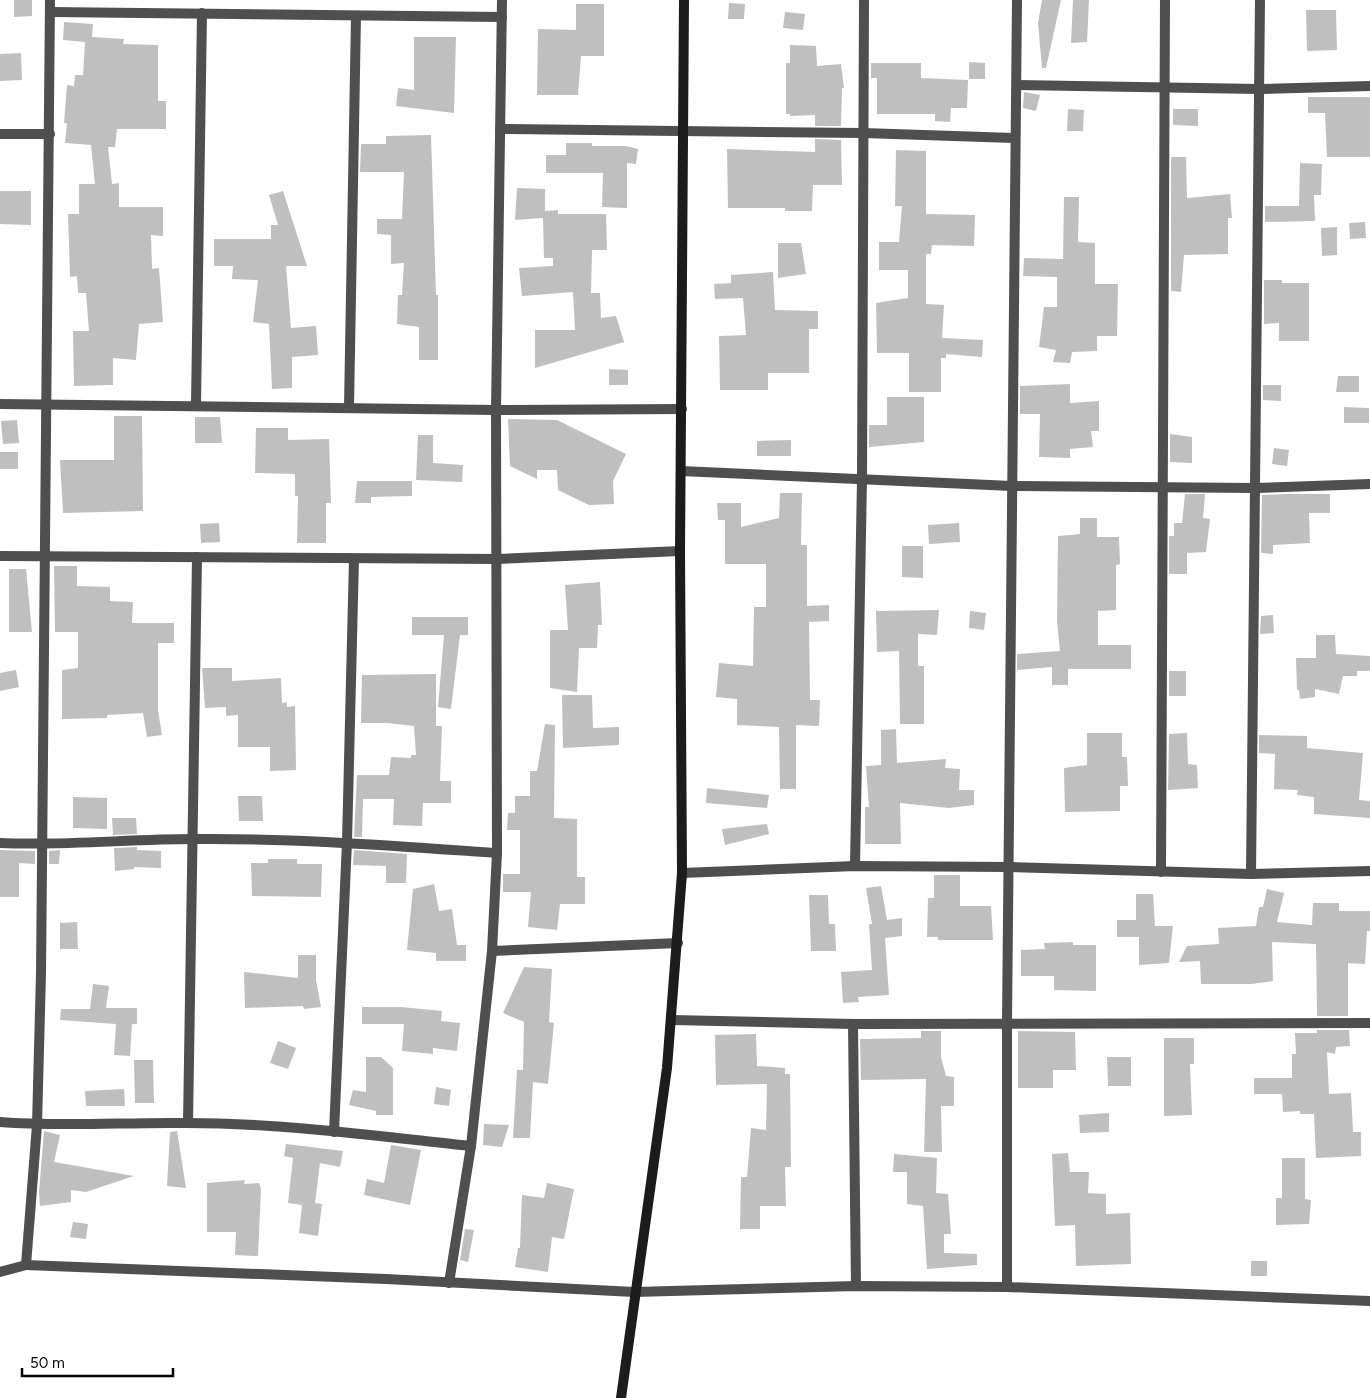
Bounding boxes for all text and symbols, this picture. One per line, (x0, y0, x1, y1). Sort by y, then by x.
scale bar (22, 1346, 174, 1378)
text: 50 m (30, 1354, 65, 1372)

